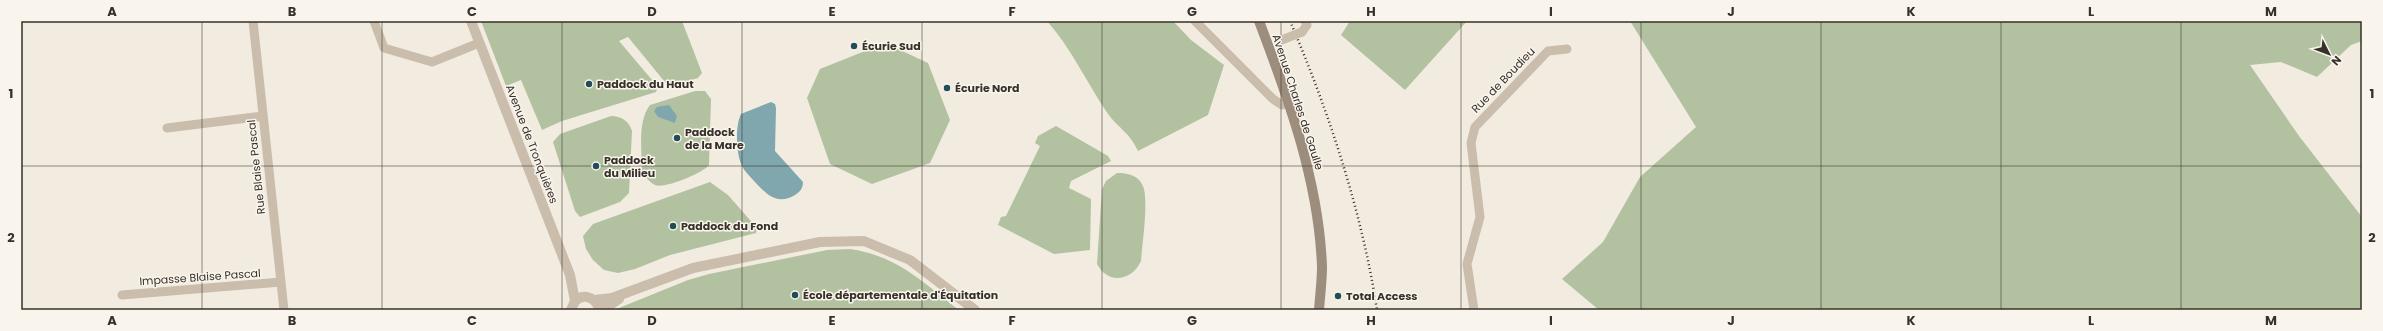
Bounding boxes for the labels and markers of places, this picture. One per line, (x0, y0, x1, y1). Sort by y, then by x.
place label: Écurie Sud (862, 38, 921, 54)
marker: Écurie Sud (849, 41, 859, 51)
place label: Paddock du Haut (597, 76, 694, 92)
marker: Paddock du Haut (584, 79, 594, 89)
place label: Écurie Nord (955, 80, 1020, 96)
marker: Écurie Nord (942, 83, 952, 93)
place label: Paddock de la Mare (685, 124, 744, 153)
marker: Paddock de la Mare (672, 133, 682, 143)
place label: Paddock du Milieu (604, 152, 655, 181)
marker: Paddock du Milieu (591, 161, 601, 171)
place label: Paddock du Fond (681, 218, 778, 234)
marker: Paddock du Fond (668, 221, 678, 231)
place label: École départementale d'Équitation (803, 287, 998, 303)
place label: Total Access (1346, 288, 1418, 304)
marker: École départementale d'Équitation (790, 290, 800, 300)
marker: Total Access (1333, 291, 1343, 301)

